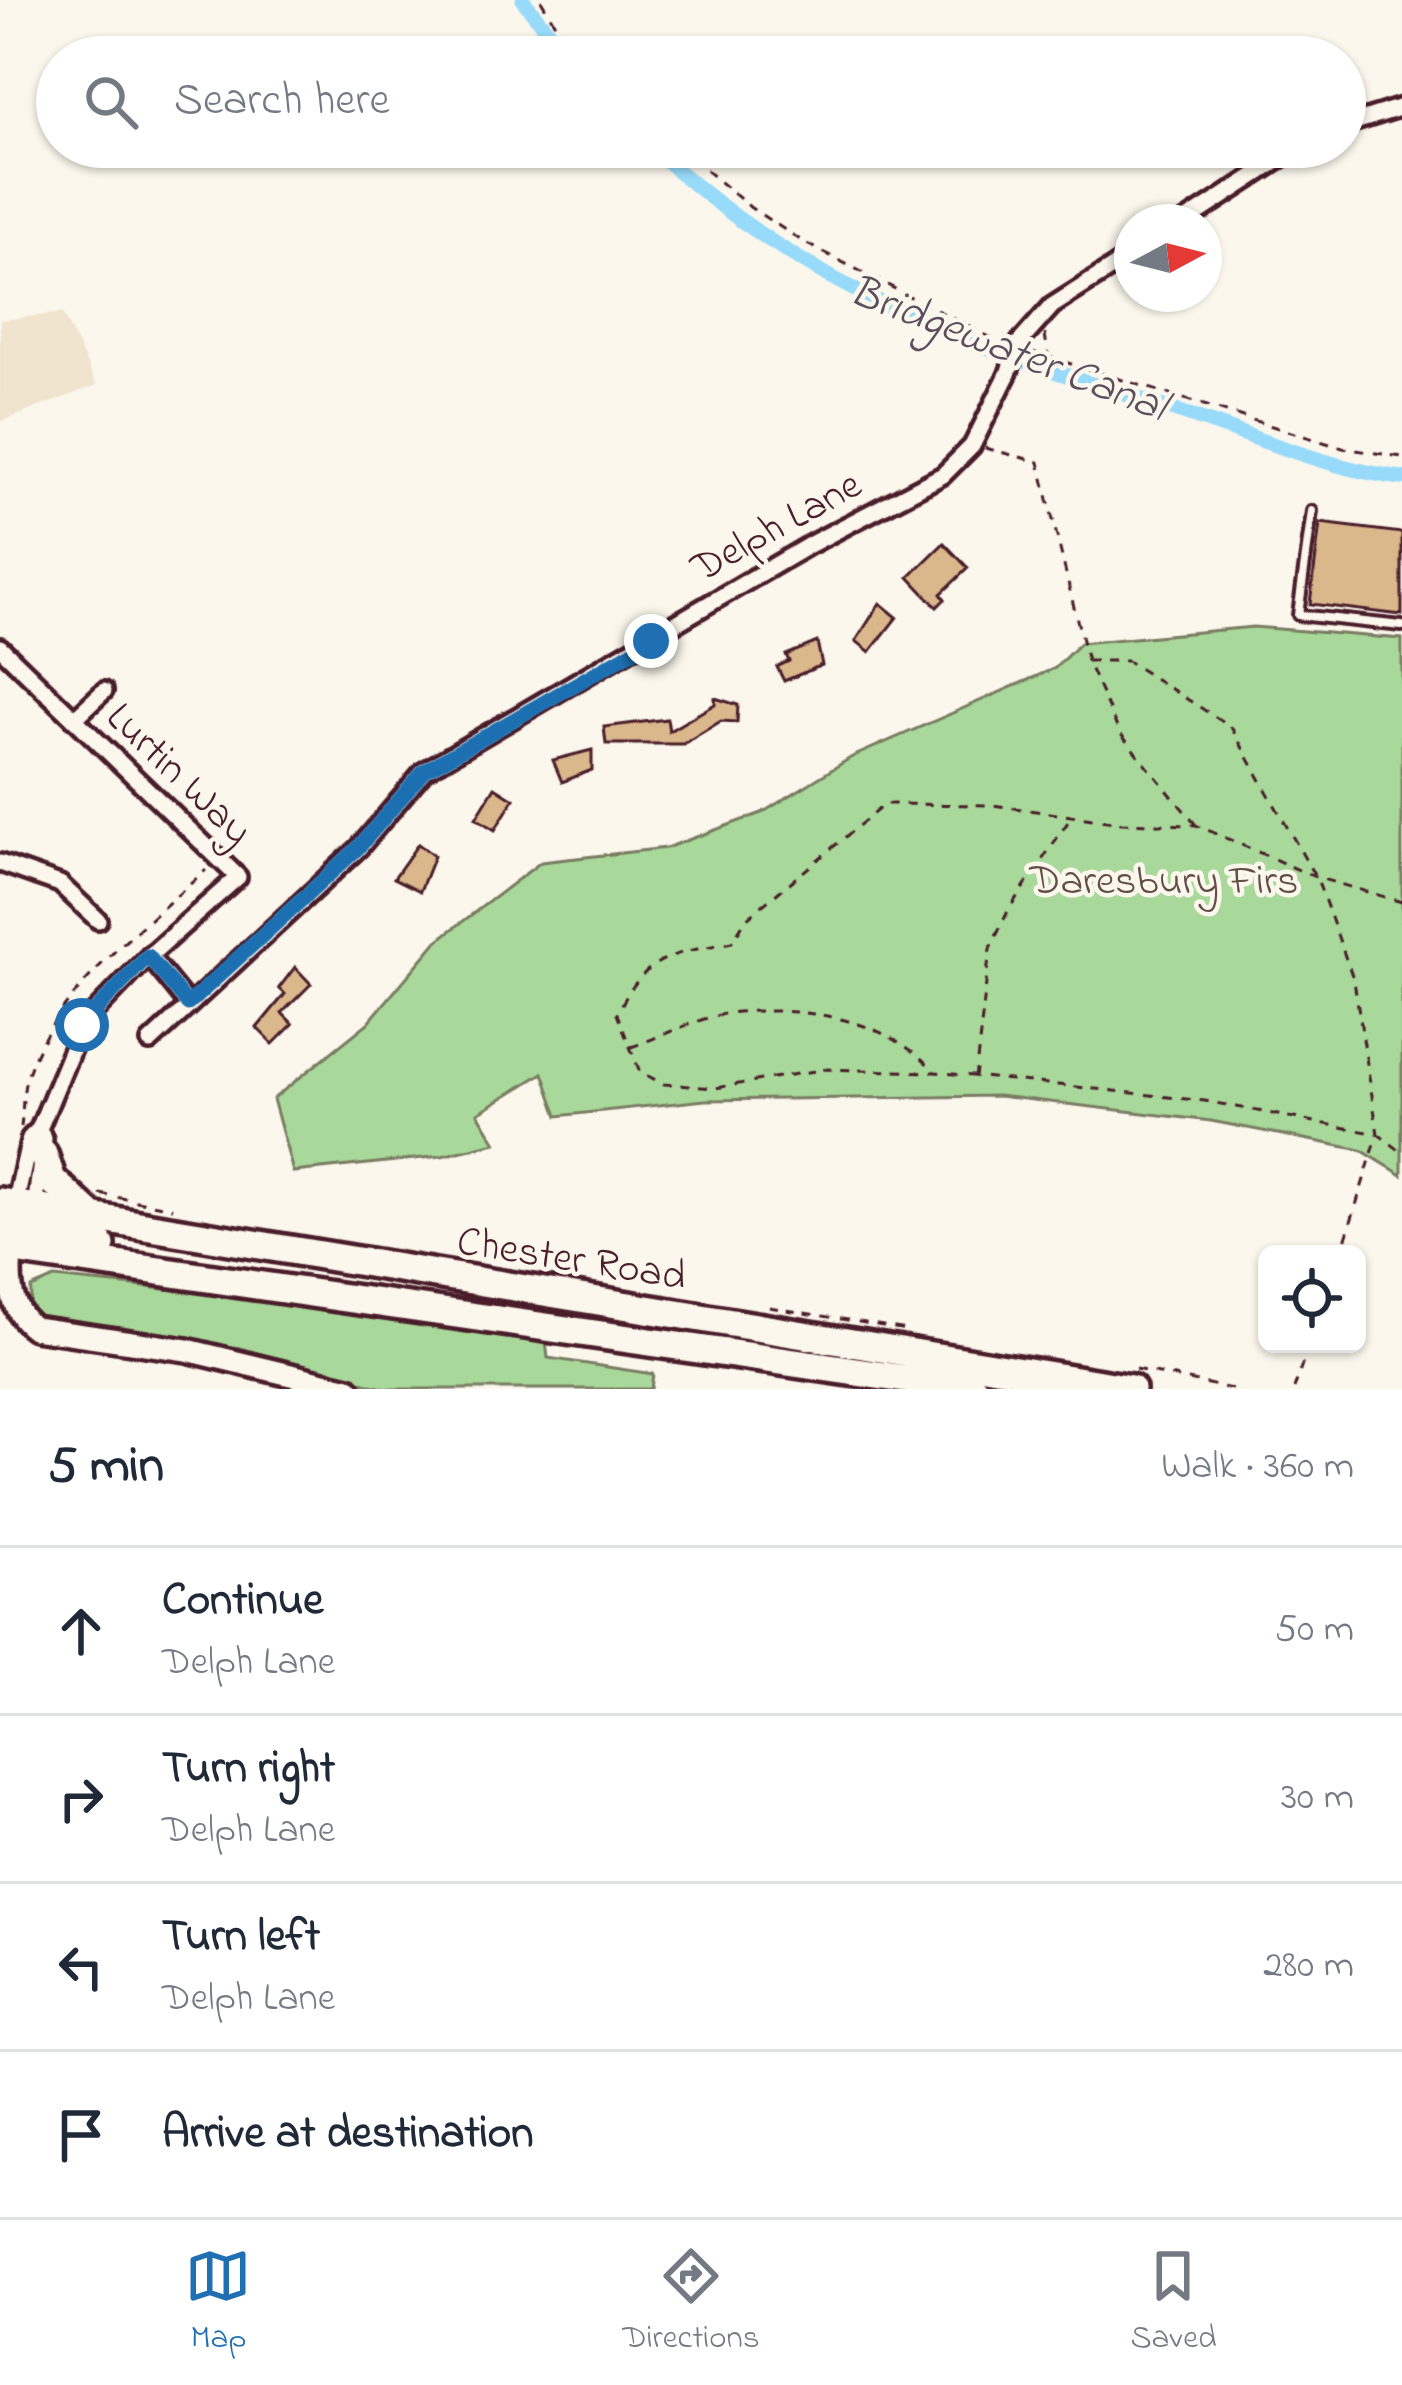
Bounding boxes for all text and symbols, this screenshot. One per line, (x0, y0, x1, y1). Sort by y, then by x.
search box (36, 36, 1366, 168)
icon: search (78, 69, 144, 135)
text: Search here (174, 69, 390, 135)
north arrow (1114, 204, 1222, 312)
water label: Bridgewater Canal (839, 260, 1181, 444)
street label: Delph Lane (680, 456, 874, 600)
route end (624, 614, 678, 668)
street label: Lurtin Way (91, 689, 265, 861)
park label: Daresbury Firs (1029, 852, 1298, 913)
route start (55, 998, 109, 1052)
street label: Chester Road (452, 1212, 690, 1309)
map controls (1258, 1245, 1366, 1353)
button: locate (1258, 1245, 1366, 1353)
text: 5 min (48, 1430, 164, 1505)
text: Walk · 360 m (1161, 1439, 1354, 1496)
text: Continue (162, 1569, 323, 1635)
icon: ahead (48, 1598, 114, 1664)
text: 50 m (1275, 1602, 1354, 1659)
text: Delph Lane (162, 1635, 335, 1692)
text: Turn right (162, 1737, 335, 1803)
icon: right (48, 1766, 114, 1832)
text: 30 m (1281, 1770, 1354, 1827)
text: Delph Lane (162, 1803, 335, 1860)
text: Turn left (162, 1905, 320, 1971)
icon: left (48, 1934, 114, 2000)
text: 280 m (1263, 1938, 1354, 1995)
text: Delph Lane (162, 1971, 335, 2028)
icon: arrive (48, 2102, 114, 2168)
text: Arrive at destination (162, 2102, 533, 2168)
tab: Map (185, 2243, 251, 2363)
tab: Directions (622, 2243, 760, 2363)
tab: Saved (1130, 2243, 1217, 2363)

